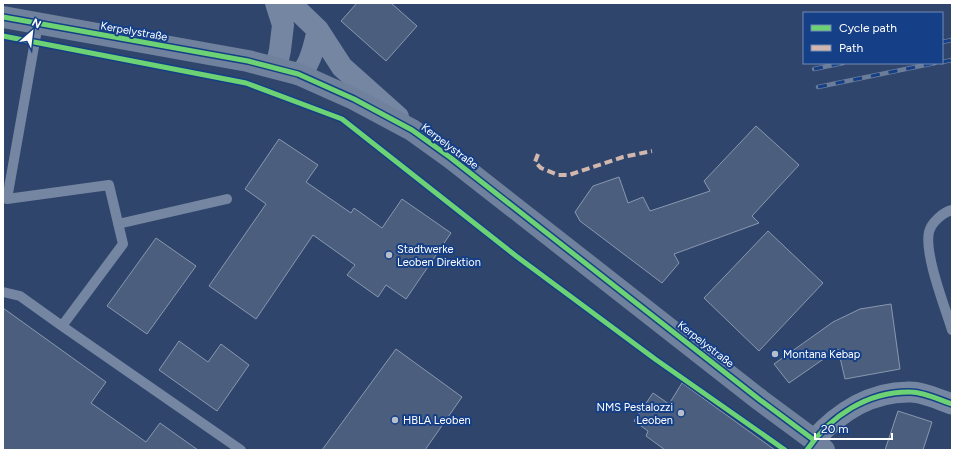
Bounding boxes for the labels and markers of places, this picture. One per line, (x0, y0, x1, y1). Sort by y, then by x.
place label: Stadtwerke Leoben Direktion (397, 243, 481, 269)
marker: Stadtwerke Leoben Direktion (384, 250, 394, 260)
place label: Montana Kebap (783, 348, 861, 361)
marker: Montana Kebap (770, 349, 780, 359)
place label: NMS Pestalozzi Leoben (596, 401, 673, 427)
marker: NMS Pestalozzi Leoben (676, 408, 686, 418)
place label: HBLA Leoben (403, 414, 471, 427)
marker: HBLA Leoben (390, 415, 400, 425)

